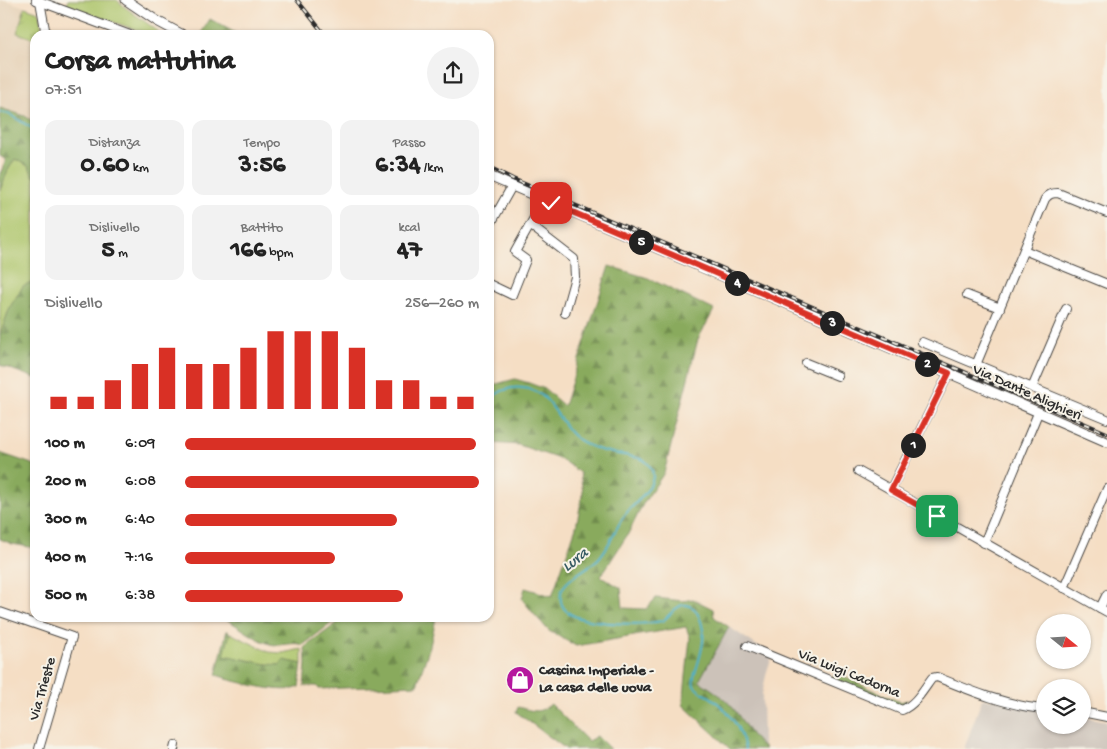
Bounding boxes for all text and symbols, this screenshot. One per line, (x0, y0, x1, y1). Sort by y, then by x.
text: Corsa mattutina (45, 46, 235, 79)
button: share (427, 47, 479, 99)
text: 07:51 (45, 82, 82, 101)
text: Distanza (89, 135, 140, 152)
text: Tempo (244, 135, 280, 152)
text: Passo (393, 135, 426, 152)
text: 0.60 (80, 152, 129, 181)
text: 3:56 (239, 152, 285, 181)
text: 6:34 (375, 152, 421, 181)
text: km (129, 160, 149, 177)
text: /km (421, 160, 443, 177)
pin (530, 182, 572, 224)
icon: check (537, 189, 565, 217)
text: Dislivello (90, 220, 140, 237)
text: Battito (241, 220, 283, 237)
text: kcal (398, 220, 420, 237)
pin: 5 (628, 230, 654, 254)
text: 5 (638, 234, 645, 251)
text: 5 (101, 237, 115, 266)
text: 166 (231, 237, 266, 266)
text: 47 (397, 237, 422, 266)
text: m (115, 245, 128, 262)
text: bpm (266, 245, 293, 262)
pin: 4 (724, 270, 750, 296)
text: 4 (734, 275, 741, 292)
text: Dislivello (45, 295, 102, 314)
text: 256–260 m (405, 295, 479, 314)
pin: 3 (820, 310, 844, 336)
text: 3 (829, 315, 836, 332)
pin: 2 (914, 352, 940, 376)
text: 2 (924, 356, 931, 373)
street label: Via Dante Alighieri (969, 360, 1084, 425)
pin: 1 (900, 432, 926, 458)
text: 100 m (45, 435, 85, 454)
text: 6:09 (125, 435, 155, 454)
text: 1 (911, 437, 916, 454)
text: 200 m (45, 473, 86, 492)
text: 6:08 (125, 473, 156, 492)
pin (916, 495, 958, 537)
icon: arrive (923, 502, 951, 530)
text: 300 m (45, 511, 87, 530)
text: 6:40 (125, 511, 155, 530)
water label: Lura (559, 544, 594, 577)
text: 400 m (45, 549, 86, 568)
text: 7:16 (125, 549, 153, 568)
text: 500 m (45, 587, 87, 606)
text: 6:38 (125, 587, 155, 606)
north arrow (1036, 614, 1091, 669)
map controls (1036, 614, 1091, 734)
street label: Via Luigi Cadorna (794, 645, 903, 703)
street label: Via Trieste (25, 655, 61, 724)
place label: Cascina Imperiale - La casa delle uova (538, 662, 654, 697)
shop icon: Cascina Imperiale - La casa delle uova (505, 665, 535, 695)
button: layers (1036, 679, 1091, 734)

